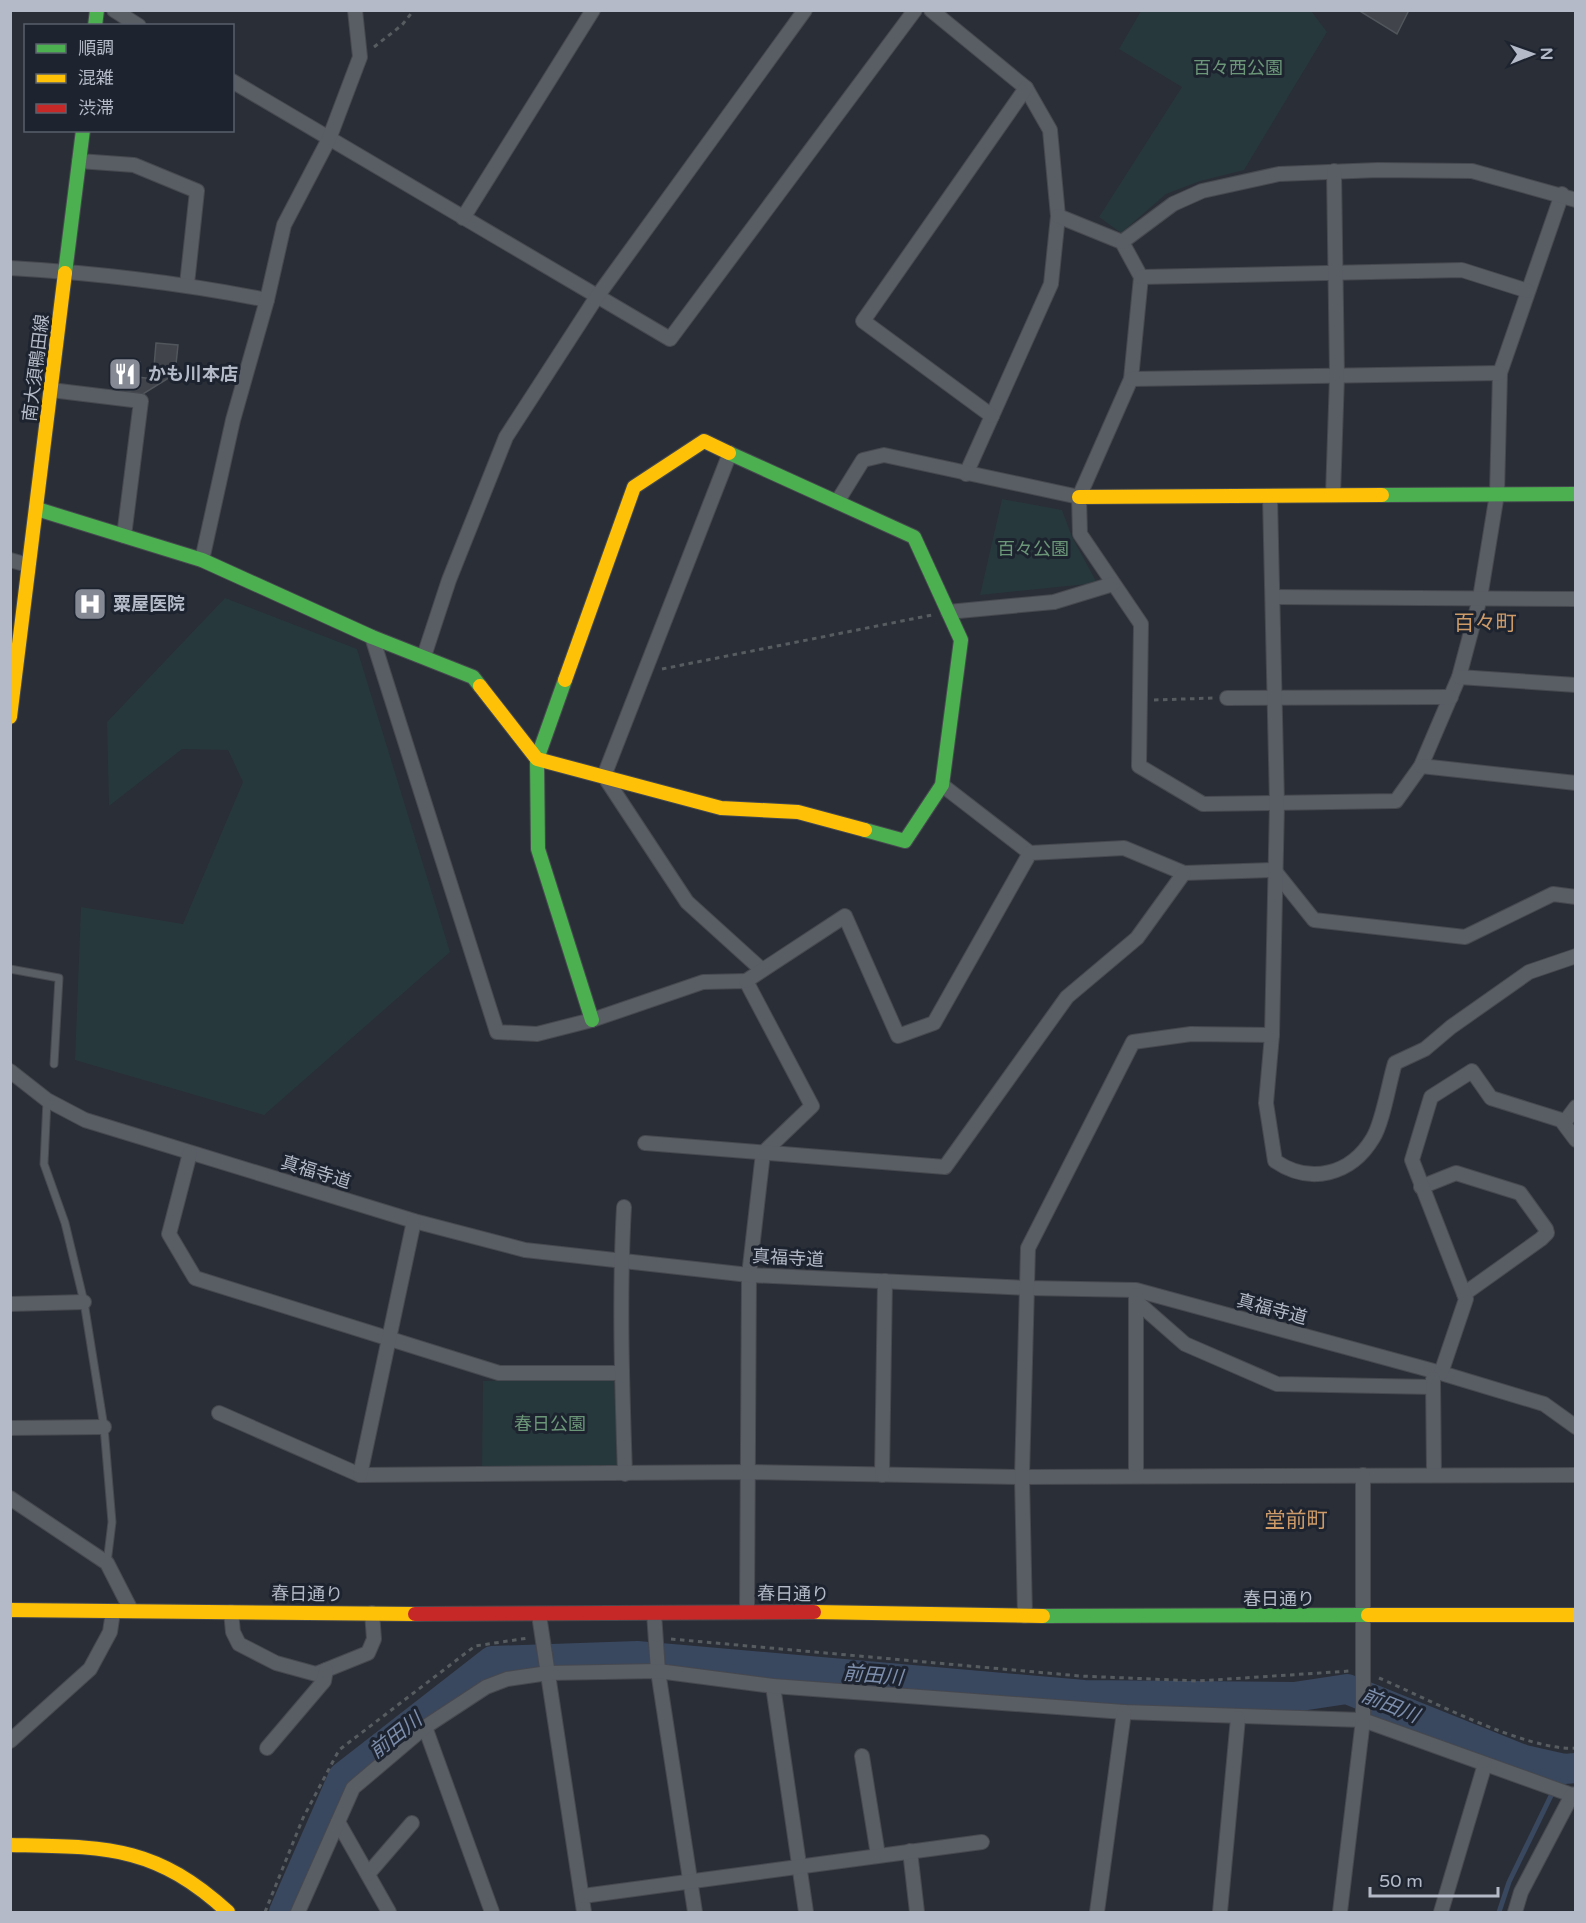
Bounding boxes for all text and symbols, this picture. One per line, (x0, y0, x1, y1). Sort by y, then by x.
legend (24, 24, 234, 132)
north arrow (1502, 24, 1562, 84)
text: 順調 (78, 37, 114, 59)
text: N (1536, 47, 1556, 60)
park label: 百々西公園 (1193, 57, 1283, 79)
text: 混雑 (78, 67, 114, 89)
text: 渋滞 (78, 97, 114, 119)
street label: 南大須鴨田線 (19, 313, 53, 423)
restaurant icon: かも川本店 (107, 356, 143, 392)
place label: かも川本店 (148, 363, 238, 385)
park label: 百々公園 (997, 538, 1069, 560)
hospital icon: 粟屋医院 (72, 586, 108, 622)
place label: 粟屋医院 (113, 593, 185, 615)
district label: 百々町 (1454, 611, 1517, 636)
street label: 真福寺道 (278, 1151, 354, 1193)
street label: 真福寺道 (751, 1245, 825, 1271)
street label: 真福寺道 (1234, 1289, 1310, 1329)
park label: 春日公園 (514, 1413, 586, 1435)
district label: 堂前町 (1265, 1508, 1328, 1533)
street label: 春日通り (271, 1582, 343, 1606)
street label: 春日通り (757, 1582, 829, 1606)
street label: 春日通り (1243, 1588, 1315, 1610)
water label: 前田川 (842, 1661, 906, 1691)
water label: 前田川 (1358, 1684, 1424, 1729)
water label: 前田川 (365, 1707, 429, 1764)
scale bar (1370, 1860, 1498, 1898)
text: 50 m (1379, 1870, 1423, 1892)

